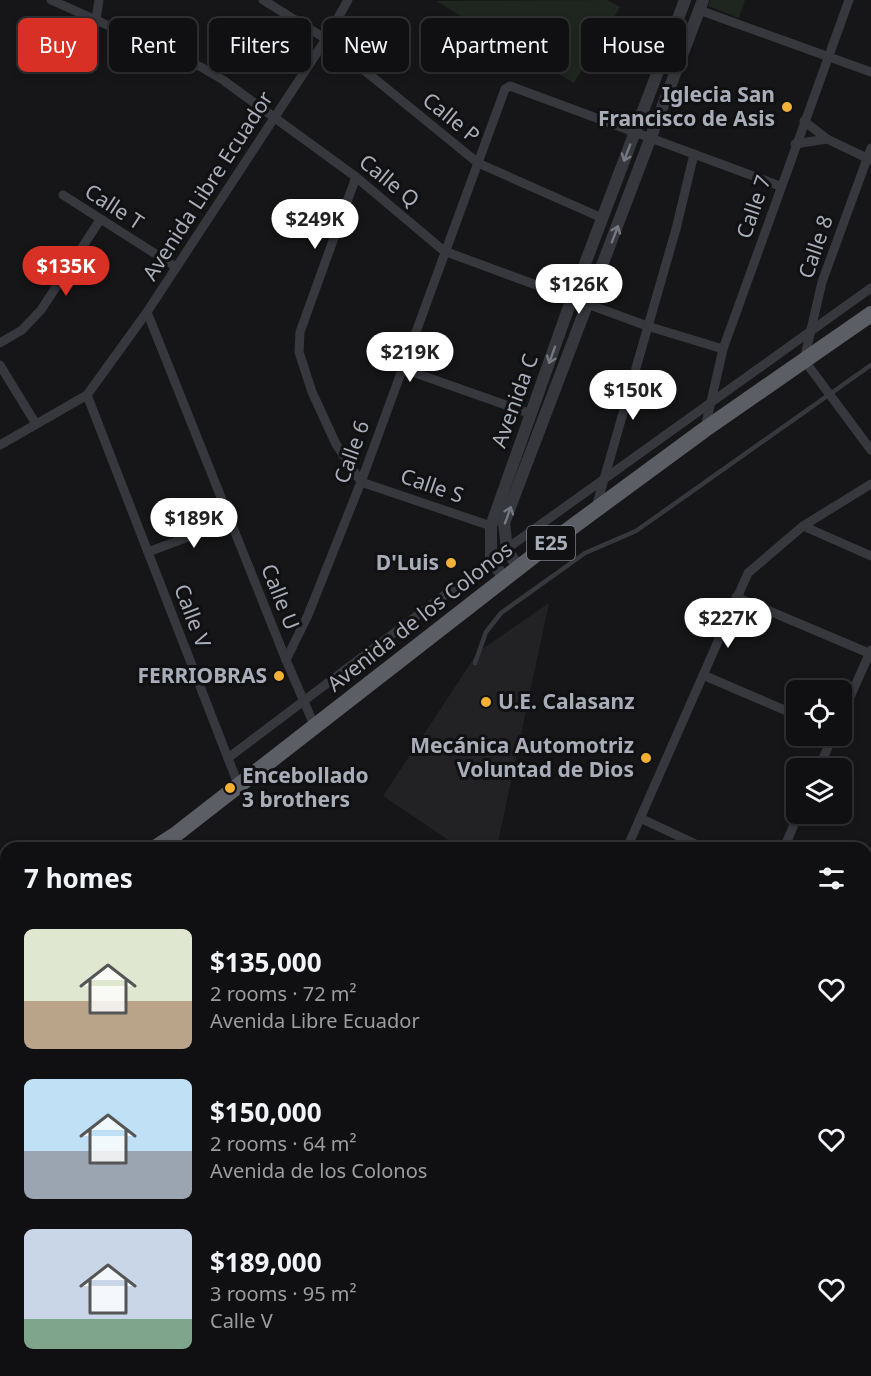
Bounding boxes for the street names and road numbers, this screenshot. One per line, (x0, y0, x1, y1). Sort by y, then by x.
street label: Avenida Libre Ecuador (135, 85, 279, 285)
street label: Calle P (417, 86, 486, 149)
street label: Calle Q (354, 147, 425, 213)
street label: Calle 7 (729, 171, 777, 242)
street label: Calle T (80, 177, 150, 236)
street label: Calle 8 (791, 211, 839, 282)
street label: Avenida C (484, 350, 544, 451)
street label: Calle 6 (327, 416, 375, 487)
street label: Calle S (397, 461, 467, 509)
road number: E25 (527, 526, 575, 560)
street label: Avenida de los Colonos (321, 535, 518, 697)
street label: Calle U (255, 560, 307, 634)
street label: Calle V (168, 580, 218, 652)

